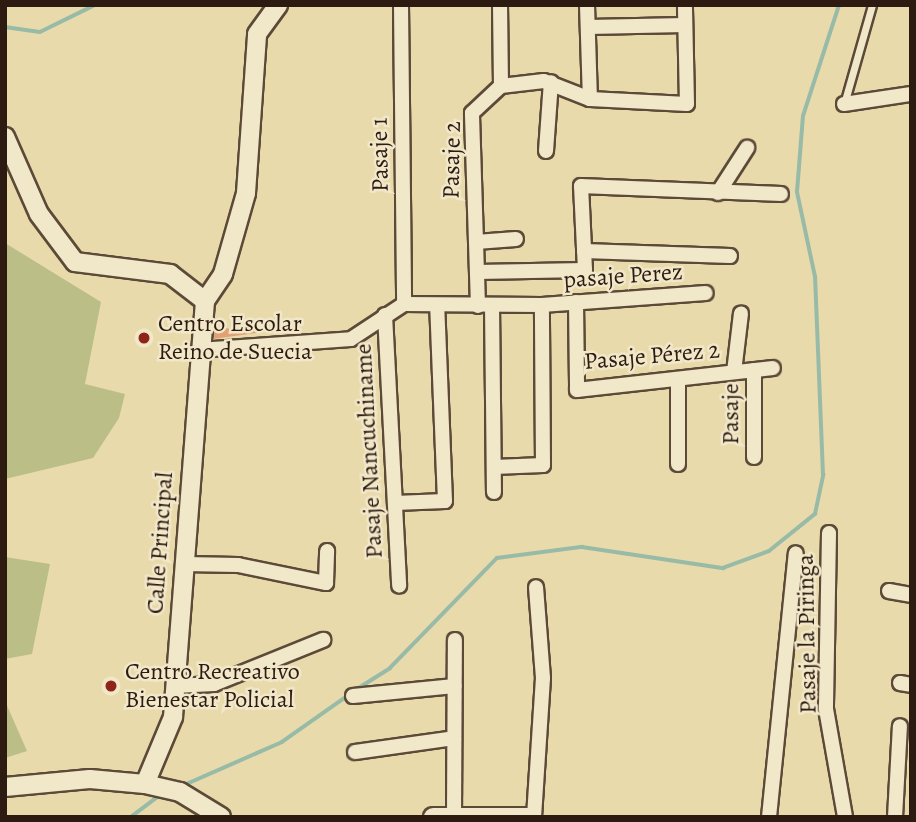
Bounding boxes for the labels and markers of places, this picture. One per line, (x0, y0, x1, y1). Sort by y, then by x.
place label: Centro Escolar Reino de Suecia (158, 310, 312, 366)
marker: Centro Escolar Reino de Suecia (136, 330, 152, 346)
place label: Centro Recreativo Bienestar Policial (125, 658, 300, 714)
marker: Centro Recreativo Bienestar Policial (103, 678, 119, 694)

